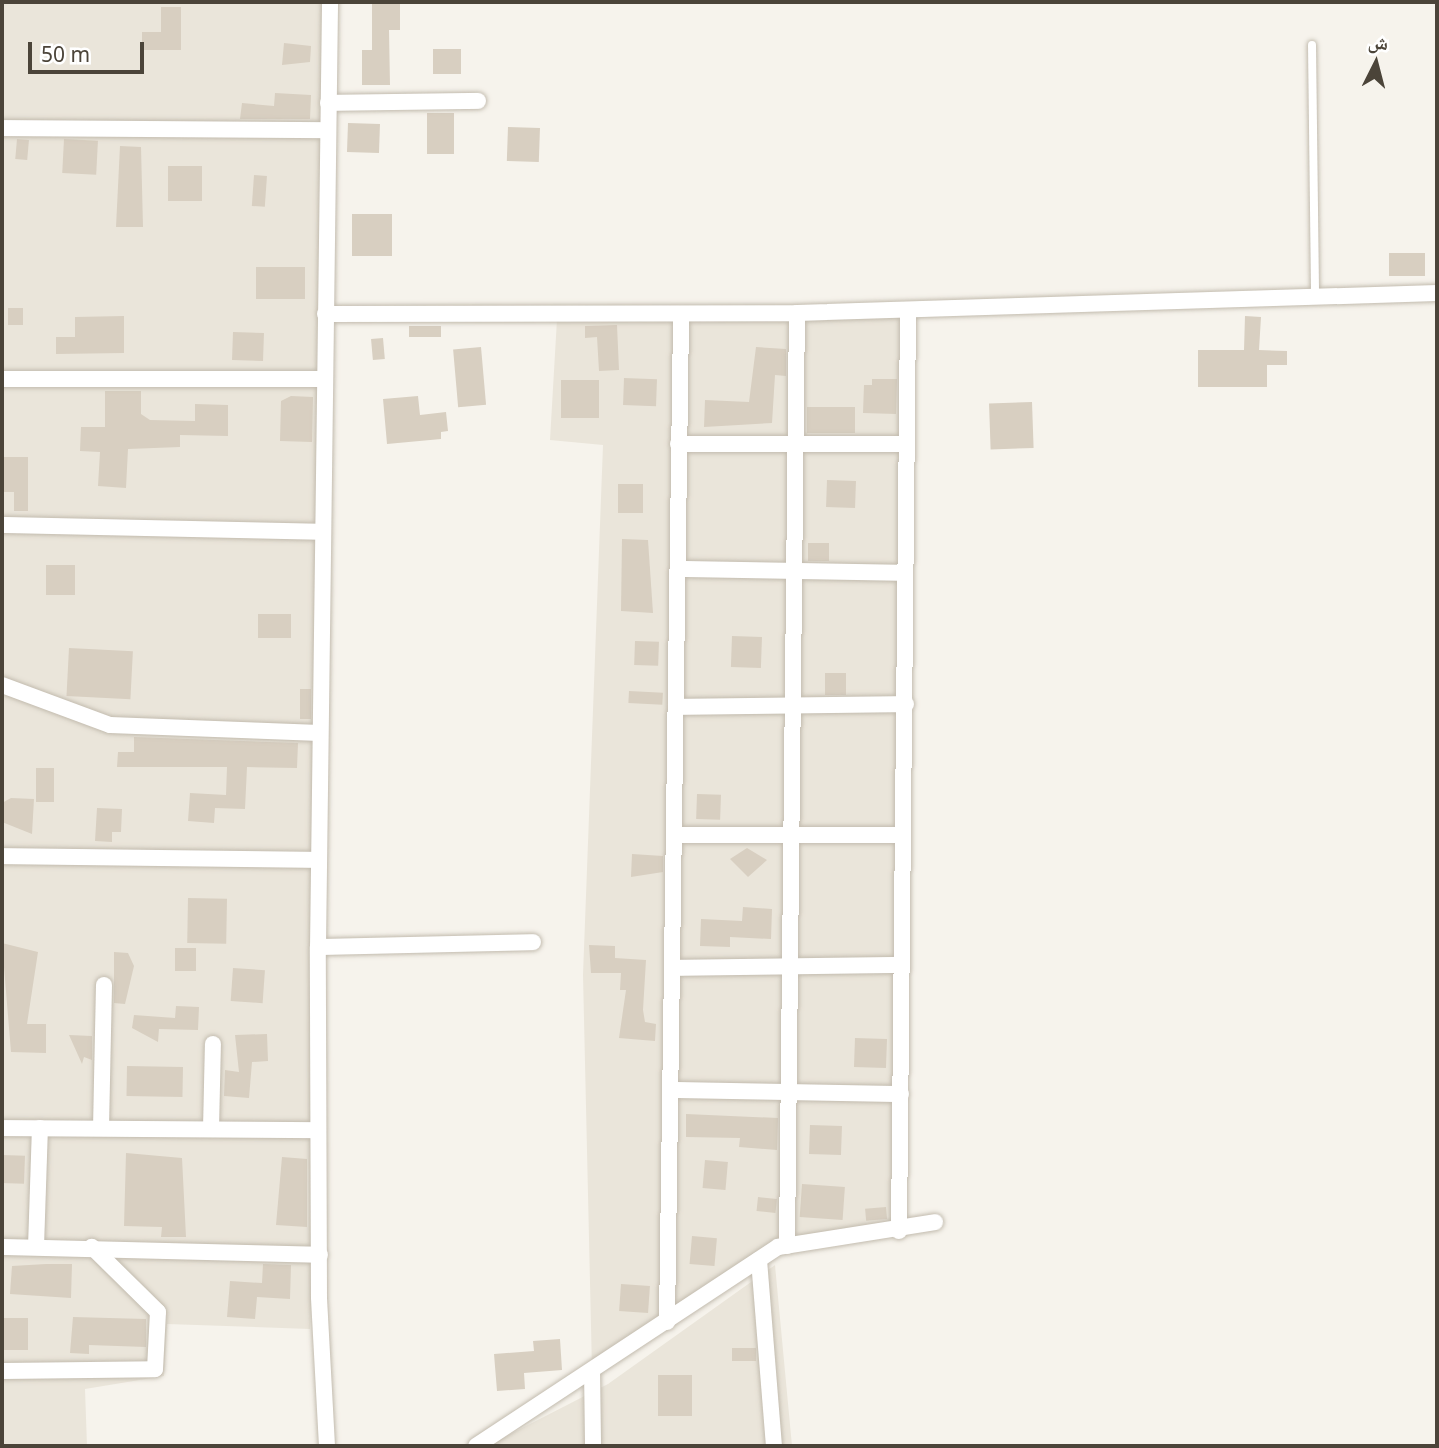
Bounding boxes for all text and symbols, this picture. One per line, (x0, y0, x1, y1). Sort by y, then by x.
scale bar (32, 28, 147, 72)
north arrow (1341, 28, 1411, 98)
text: ش (1367, 28, 1390, 56)
text: 50 m (41, 40, 90, 68)

